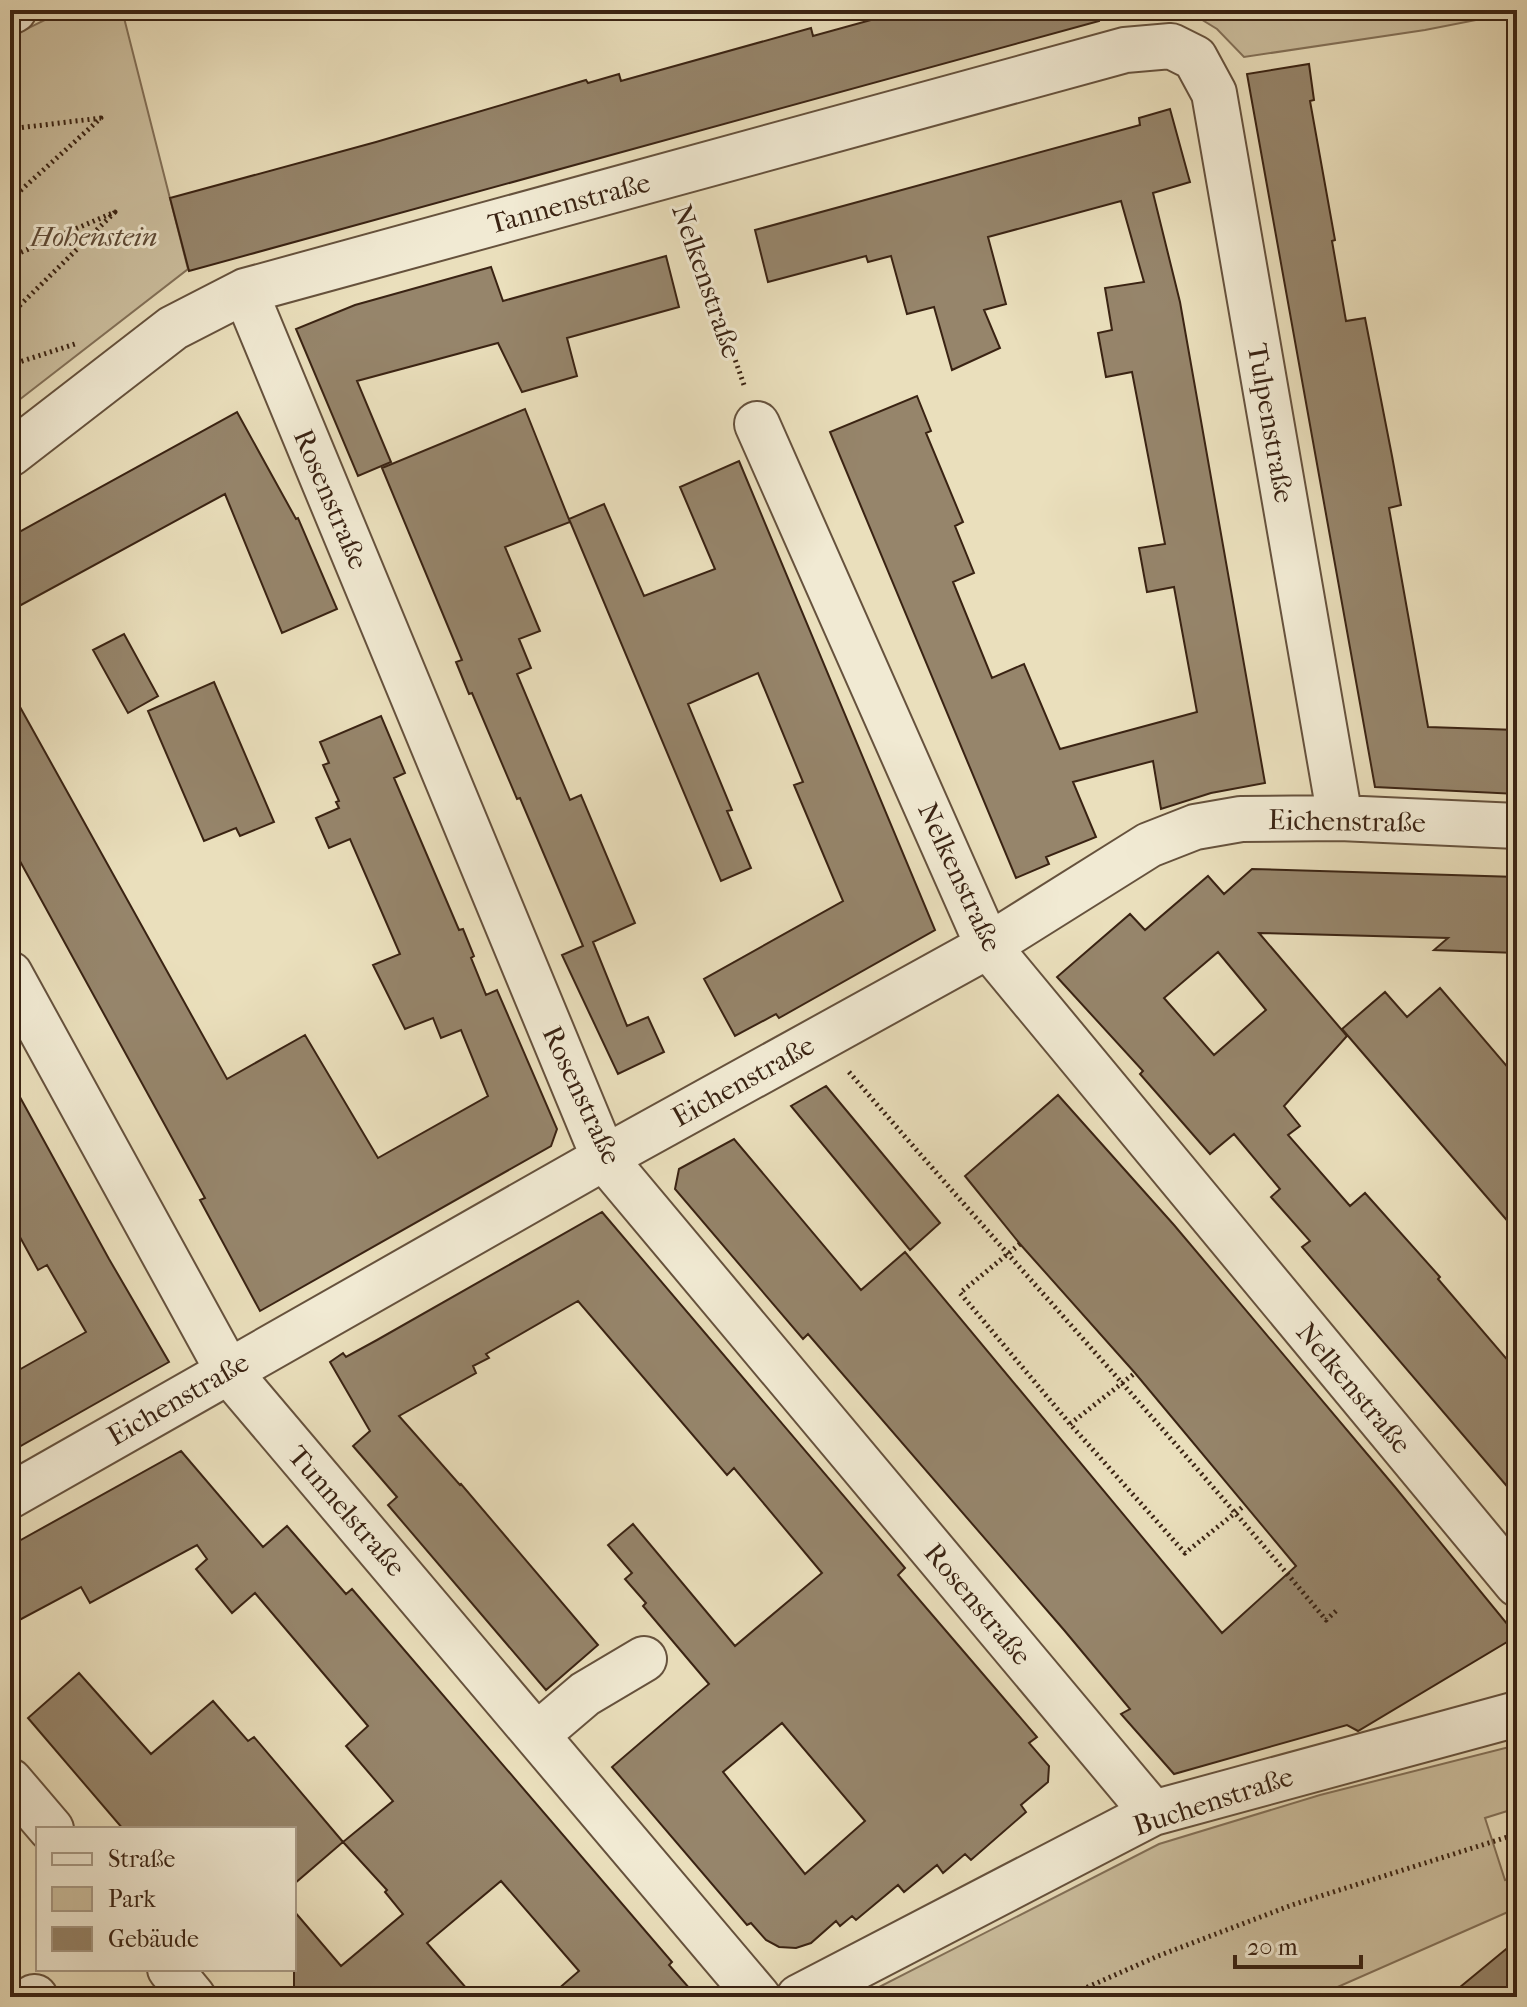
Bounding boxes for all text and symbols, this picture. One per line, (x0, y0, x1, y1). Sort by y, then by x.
street label: Tannenstraße (484, 166, 654, 240)
street label: Nelkenstraße (665, 200, 749, 362)
park label: Hohenstein (30, 220, 157, 253)
street label: Tulpenstraße (1241, 341, 1301, 506)
street label: Rosenstraße (287, 424, 375, 574)
street label: Nelkenstraße (911, 797, 1009, 957)
street label: Eichenstraße (1268, 803, 1426, 839)
street label: Rosenstraße (536, 1021, 628, 1170)
street label: Eichenstraße (666, 1028, 820, 1134)
street label: Nelkenstraße (1290, 1316, 1418, 1460)
street label: Eichenstraße (102, 1345, 255, 1453)
street label: Tunnelstraße (281, 1439, 413, 1583)
street label: Rosenstraße (917, 1536, 1039, 1672)
street label: Buchenstraße (1129, 1760, 1297, 1842)
legend (36, 1827, 296, 1971)
text: Straße (108, 1845, 175, 1873)
text: Park (108, 1885, 156, 1913)
scale bar (1235, 1919, 1361, 1969)
text: Gebäude (108, 1925, 199, 1953)
text: 20 m (1247, 1933, 1298, 1961)

